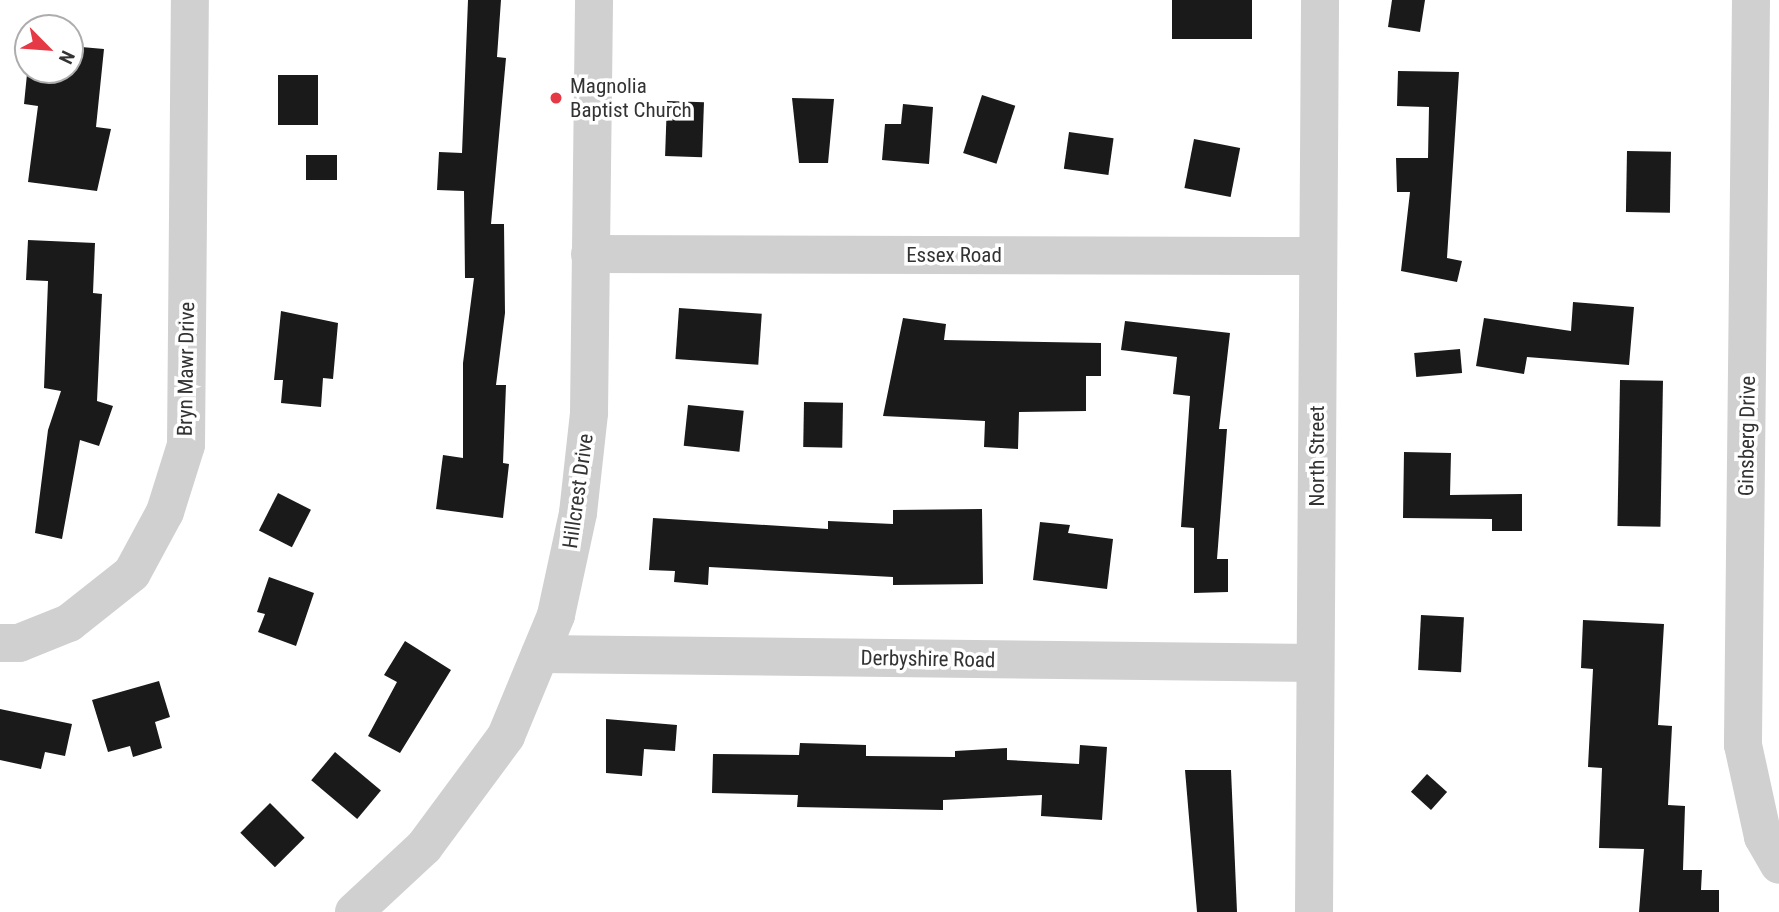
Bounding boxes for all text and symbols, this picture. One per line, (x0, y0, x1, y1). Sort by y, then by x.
north arrow (14, 14, 84, 84)
text: N (54, 47, 80, 67)
place label: Magnolia Baptist Church (570, 73, 692, 123)
marker: Magnolia Baptist Church (548, 90, 564, 106)
street label: Essex Road (906, 242, 1002, 268)
street label: Bryn Mawr Drive (172, 302, 200, 436)
street label: Ginsberg Drive (1733, 376, 1761, 496)
street label: North Street (1304, 406, 1330, 506)
street label: Hillcrest Drive (557, 432, 599, 550)
street label: Derbyshire Road (860, 645, 996, 673)

